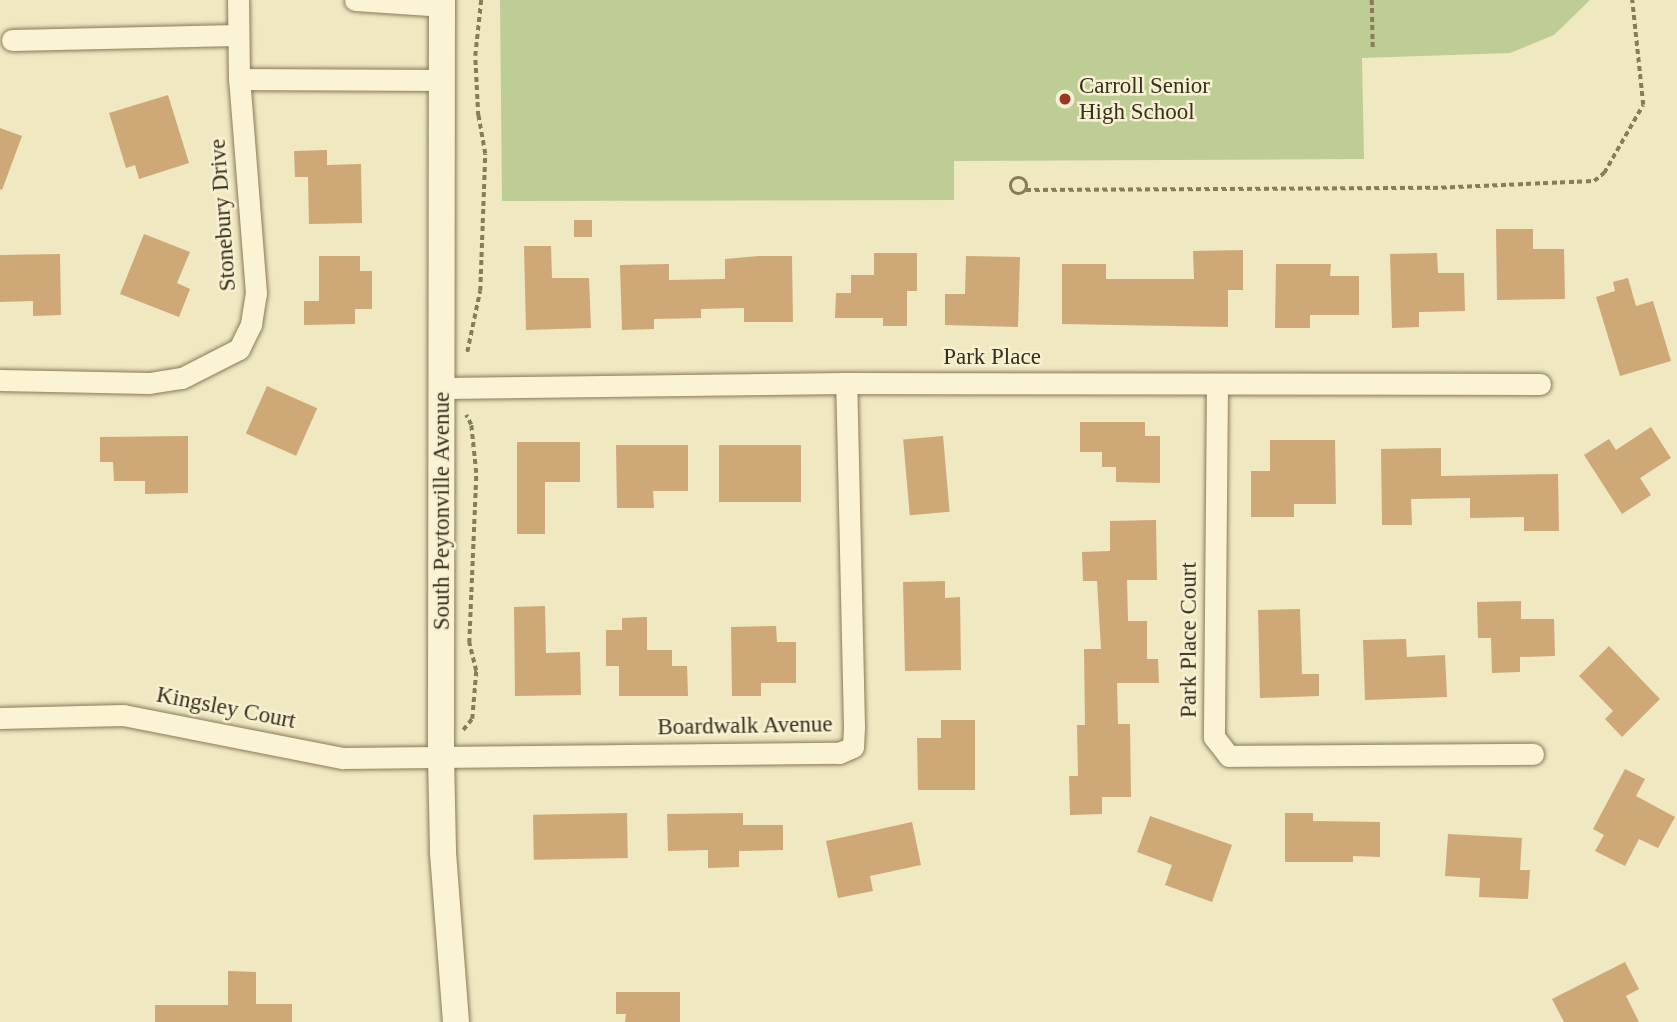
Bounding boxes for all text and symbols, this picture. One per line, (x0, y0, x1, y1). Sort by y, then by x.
place label: Carroll Senior High School (1079, 72, 1210, 126)
marker: Carroll Senior High School (1057, 91, 1073, 107)
street label: Stonebury Drive (204, 138, 242, 292)
street label: Park Place (943, 343, 1041, 371)
street label: South Peytonville Avenue (428, 391, 456, 631)
street label: Park Place Court (1175, 562, 1203, 718)
street label: Kingsley Court (154, 681, 298, 735)
street label: Boardwalk Avenue (657, 711, 833, 741)

